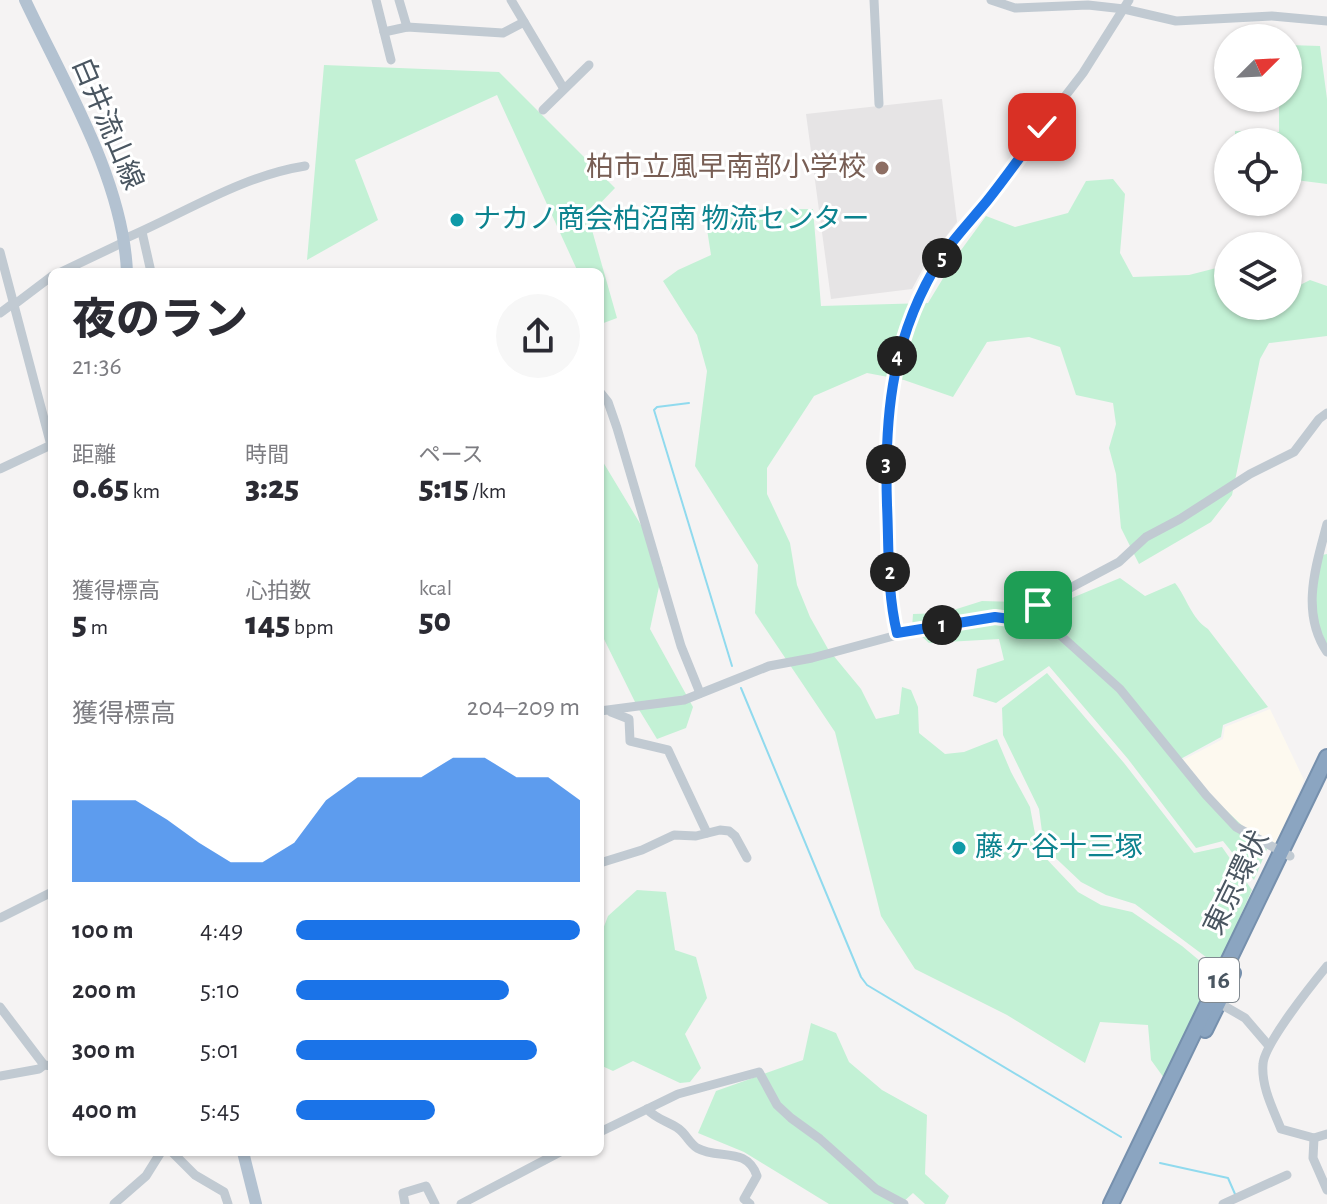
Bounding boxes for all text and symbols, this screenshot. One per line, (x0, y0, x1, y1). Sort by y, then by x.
north arrow (1214, 24, 1302, 112)
map controls (1214, 24, 1302, 320)
street label: 白井流山線 (67, 53, 149, 194)
pin (1008, 93, 1076, 161)
icon: check (1020, 105, 1064, 149)
button: locate (1214, 128, 1302, 216)
place label: 柏市立風早南部小学校 (586, 152, 866, 182)
marker: 柏市立風早南部小学校 (873, 159, 891, 177)
place label: ナカノ商会柏沼南 物流センター (473, 204, 870, 234)
marker: ナカノ商会柏沼南 物流センター (448, 211, 466, 229)
button: layers (1214, 232, 1302, 320)
pin: 5 (922, 238, 962, 278)
text: 5 (937, 247, 947, 269)
button: share (496, 294, 580, 378)
text: 夜のラン (72, 299, 248, 343)
pin: 4 (877, 336, 917, 376)
text: 4 (891, 345, 903, 367)
text: 21:36 (72, 353, 122, 379)
text: 距離 (72, 444, 116, 466)
text: 時間 (245, 444, 289, 466)
text: ペース (419, 444, 484, 466)
pin: 3 (866, 444, 906, 484)
text: 3 (881, 453, 891, 475)
text: 0.65 (72, 471, 129, 505)
text: 3:25 (245, 471, 299, 505)
text: 5:15 (419, 471, 469, 505)
text: km (129, 480, 160, 502)
text: /km (469, 480, 506, 502)
pin: 2 (870, 552, 910, 592)
text: 2 (885, 561, 895, 583)
pin (1004, 571, 1072, 639)
text: kcal (419, 577, 452, 599)
text: 獲得標高 (72, 580, 160, 602)
text: 心拍数 (245, 580, 311, 602)
icon: arrive (1016, 583, 1060, 627)
text: 50 (419, 604, 451, 638)
pin: 1 (922, 605, 962, 645)
text: 5 (72, 607, 87, 641)
text: 145 (245, 607, 290, 641)
text: 1 (938, 614, 946, 636)
text: m (87, 616, 108, 638)
text: bpm (290, 616, 334, 638)
text: 204–209 m (467, 694, 580, 720)
text: 獲得標高 (72, 701, 176, 727)
street label: 東京環状 (1198, 826, 1274, 939)
place label: 藤ヶ谷十三塚 (975, 832, 1143, 862)
marker: 藤ヶ谷十三塚 (950, 839, 968, 857)
text: 100 m (72, 917, 133, 943)
text: 4:49 (200, 917, 243, 943)
road number: 16 (1199, 958, 1239, 1002)
text: 200 m (72, 977, 136, 1003)
text: 5:10 (200, 977, 240, 1003)
text: 300 m (72, 1037, 135, 1063)
text: 5:01 (200, 1037, 240, 1063)
text: 400 m (72, 1097, 137, 1123)
text: 5:45 (200, 1097, 240, 1123)

